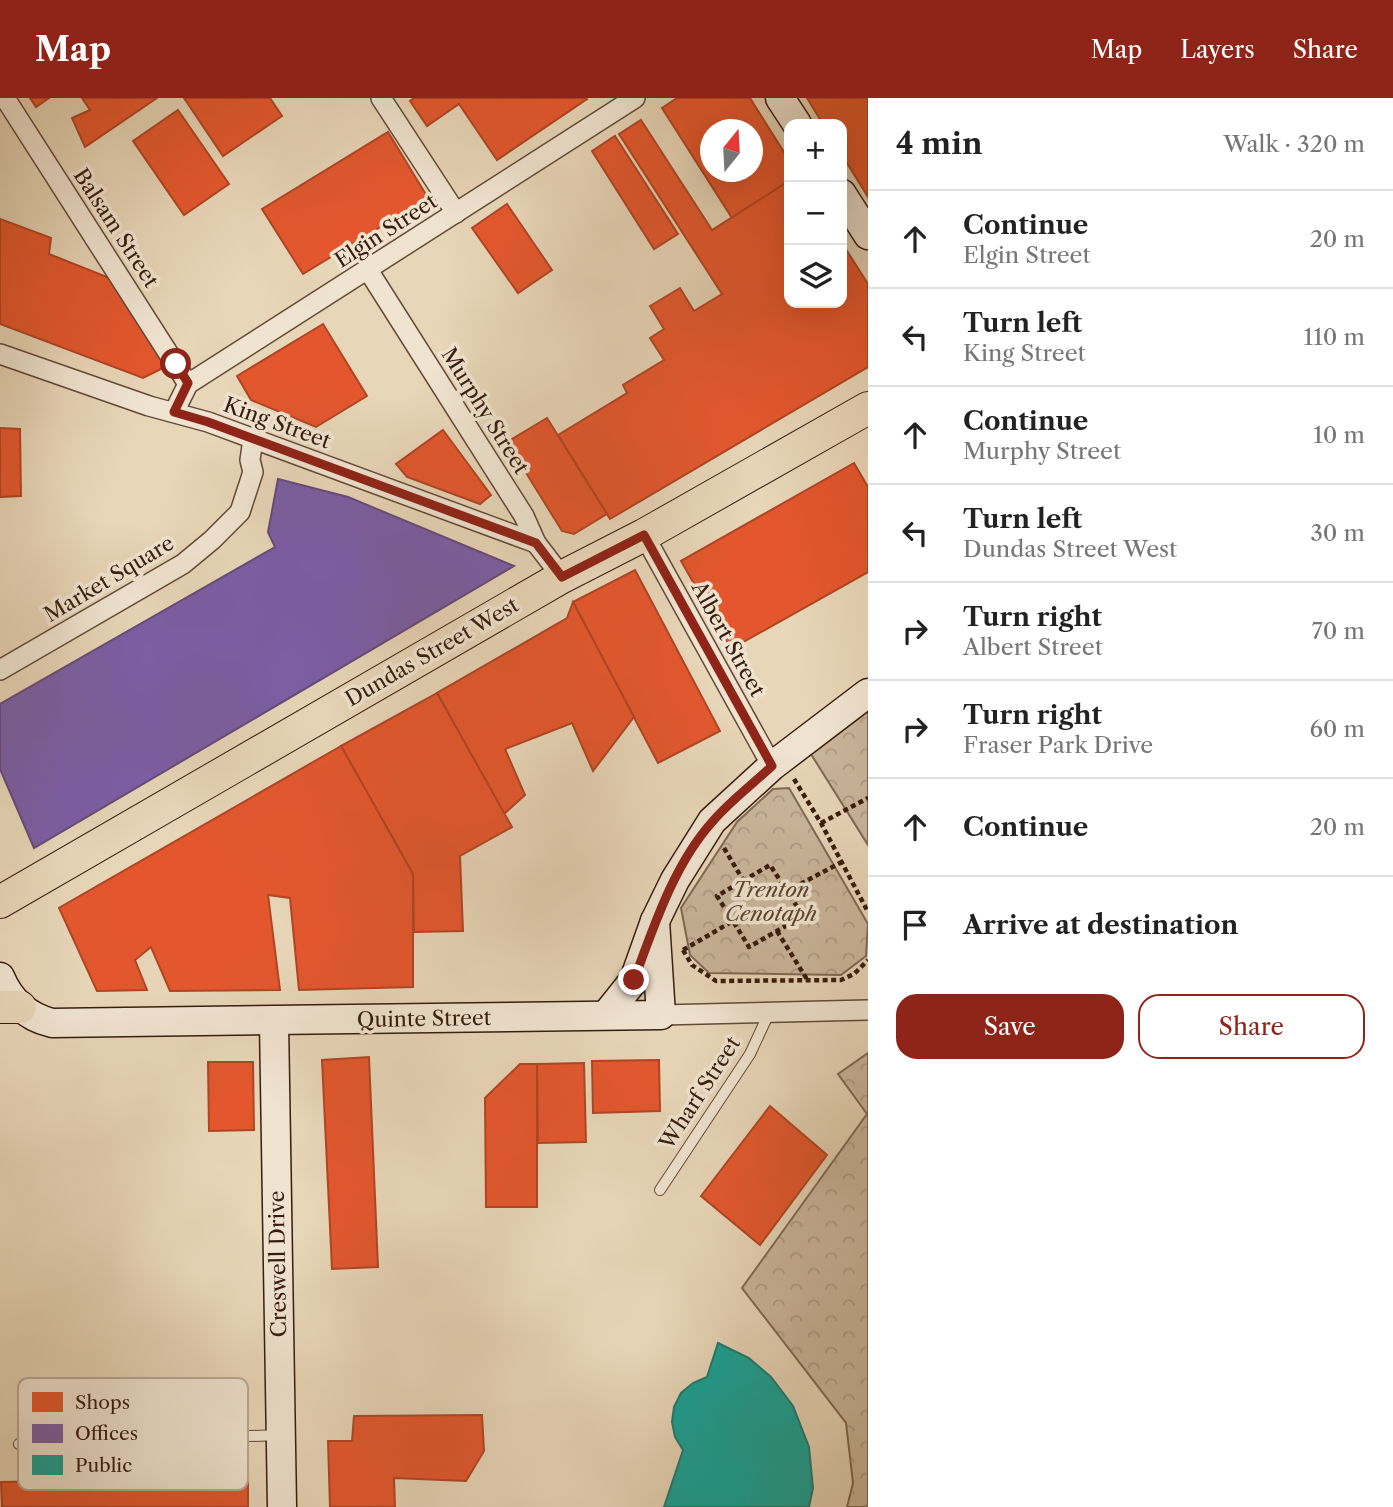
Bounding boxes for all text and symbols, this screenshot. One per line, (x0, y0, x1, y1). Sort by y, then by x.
text: Map (35, 29, 111, 70)
text: Map (1091, 35, 1142, 64)
text: Layers (1180, 35, 1255, 64)
text: Share (1293, 35, 1358, 64)
north arrow (700, 119, 763, 182)
map controls (784, 119, 847, 308)
button: + (784, 119, 847, 182)
text: 4 min (896, 125, 982, 162)
text: Walk · 320 m (1223, 130, 1365, 158)
street label: Balsam Street (69, 164, 164, 292)
button: − (784, 182, 847, 245)
street label: Elgin Street (330, 188, 442, 273)
text: Continue (963, 209, 1088, 241)
icon: ahead (896, 220, 934, 258)
text: 20 m (1310, 225, 1365, 253)
text: Elgin Street (963, 241, 1091, 269)
button: layers (784, 245, 847, 308)
text: Turn left (963, 307, 1082, 339)
icon: left (896, 318, 934, 356)
text: 110 m (1304, 323, 1365, 351)
text: King Street (963, 339, 1086, 367)
street label: Murphy Street (437, 343, 535, 479)
route start (160, 348, 191, 379)
street label: King Street (220, 392, 335, 454)
text: Continue (963, 405, 1088, 437)
icon: ahead (896, 416, 934, 454)
text: 10 m (1313, 421, 1365, 449)
text: Murphy Street (963, 437, 1121, 465)
text: Turn left (963, 503, 1082, 535)
icon: left (896, 514, 934, 552)
text: 30 m (1310, 519, 1365, 547)
street label: Market Square (39, 530, 178, 627)
text: Dundas Street West (963, 535, 1177, 563)
street label: Albert Street (686, 576, 771, 701)
street label: Dundas Street West (341, 592, 523, 711)
text: Turn right (963, 601, 1102, 633)
icon: right (896, 612, 934, 650)
text: 70 m (1312, 617, 1365, 645)
text: Albert Street (963, 633, 1103, 661)
text: Turn right (963, 699, 1102, 731)
icon: right (896, 710, 934, 748)
text: 60 m (1309, 715, 1365, 743)
text: Fraser Park Drive (963, 731, 1153, 759)
icon: ahead (896, 808, 934, 846)
text: Continue (963, 811, 1088, 843)
text: 20 m (1310, 813, 1365, 841)
park label: Trenton Cenotaph (725, 877, 817, 926)
icon: arrive (896, 906, 934, 944)
text: Arrive at destination (963, 909, 1238, 941)
route end (618, 964, 649, 995)
button: Save (896, 994, 1124, 1059)
button: Share (1138, 994, 1365, 1059)
street label: Quinte Street (357, 1005, 492, 1032)
street label: Wharf Street (653, 1031, 746, 1155)
street label: Creswell Drive (264, 1190, 291, 1338)
legend (18, 1378, 248, 1490)
text: Shops (75, 1391, 130, 1414)
text: Offices (75, 1422, 138, 1445)
text: Public (75, 1454, 132, 1477)

